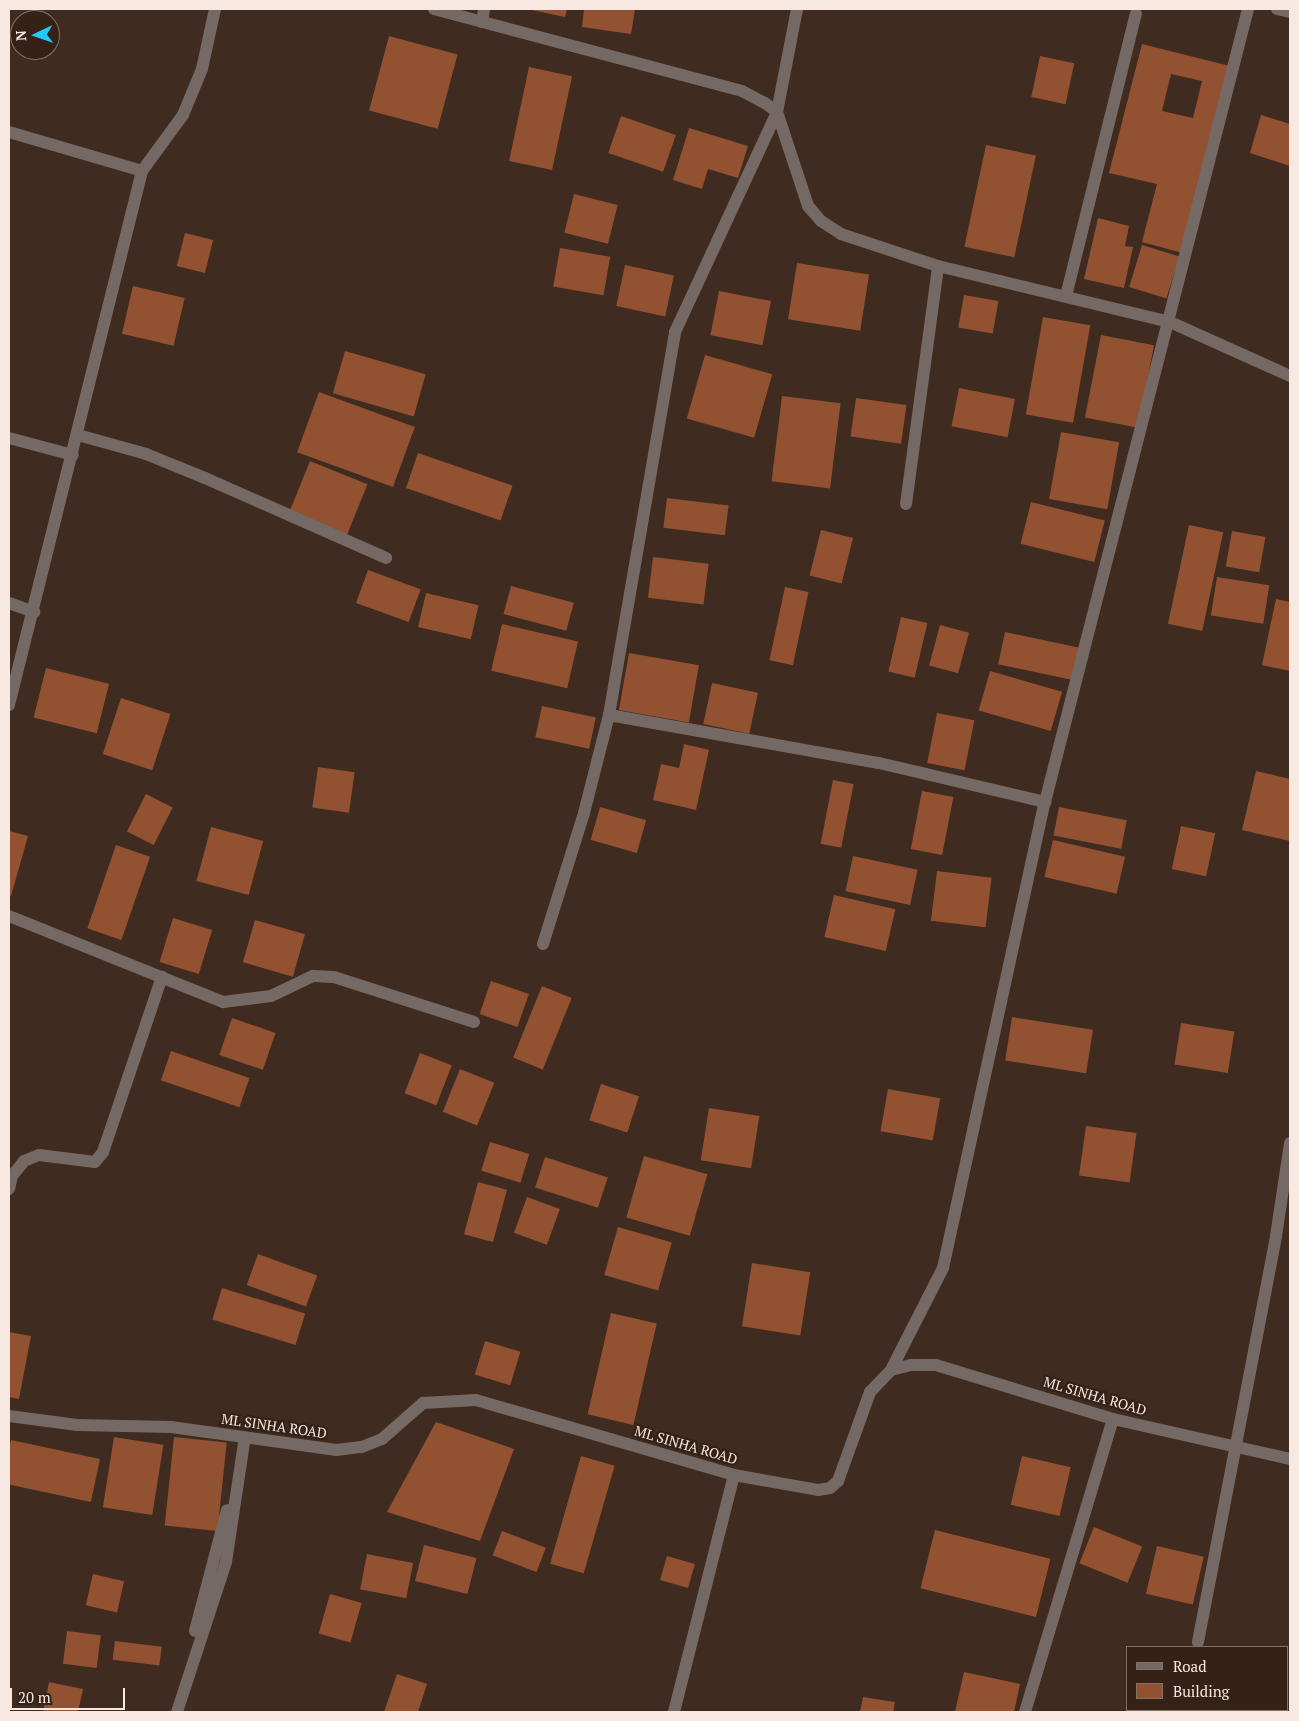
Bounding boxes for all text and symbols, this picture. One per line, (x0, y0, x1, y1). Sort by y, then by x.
north arrow (10, 10, 60, 60)
text: N (11, 30, 30, 42)
street label: ML SINHA ROAD (1041, 1373, 1149, 1419)
street label: ML SINHA ROAD (220, 1410, 328, 1442)
street label: ML SINHA ROAD (632, 1422, 740, 1468)
legend (1126, 1646, 1289, 1711)
text: Road (1173, 1656, 1206, 1676)
scale bar (12, 1678, 128, 1710)
text: Building (1173, 1681, 1230, 1701)
text: 20 m (18, 1687, 51, 1707)

